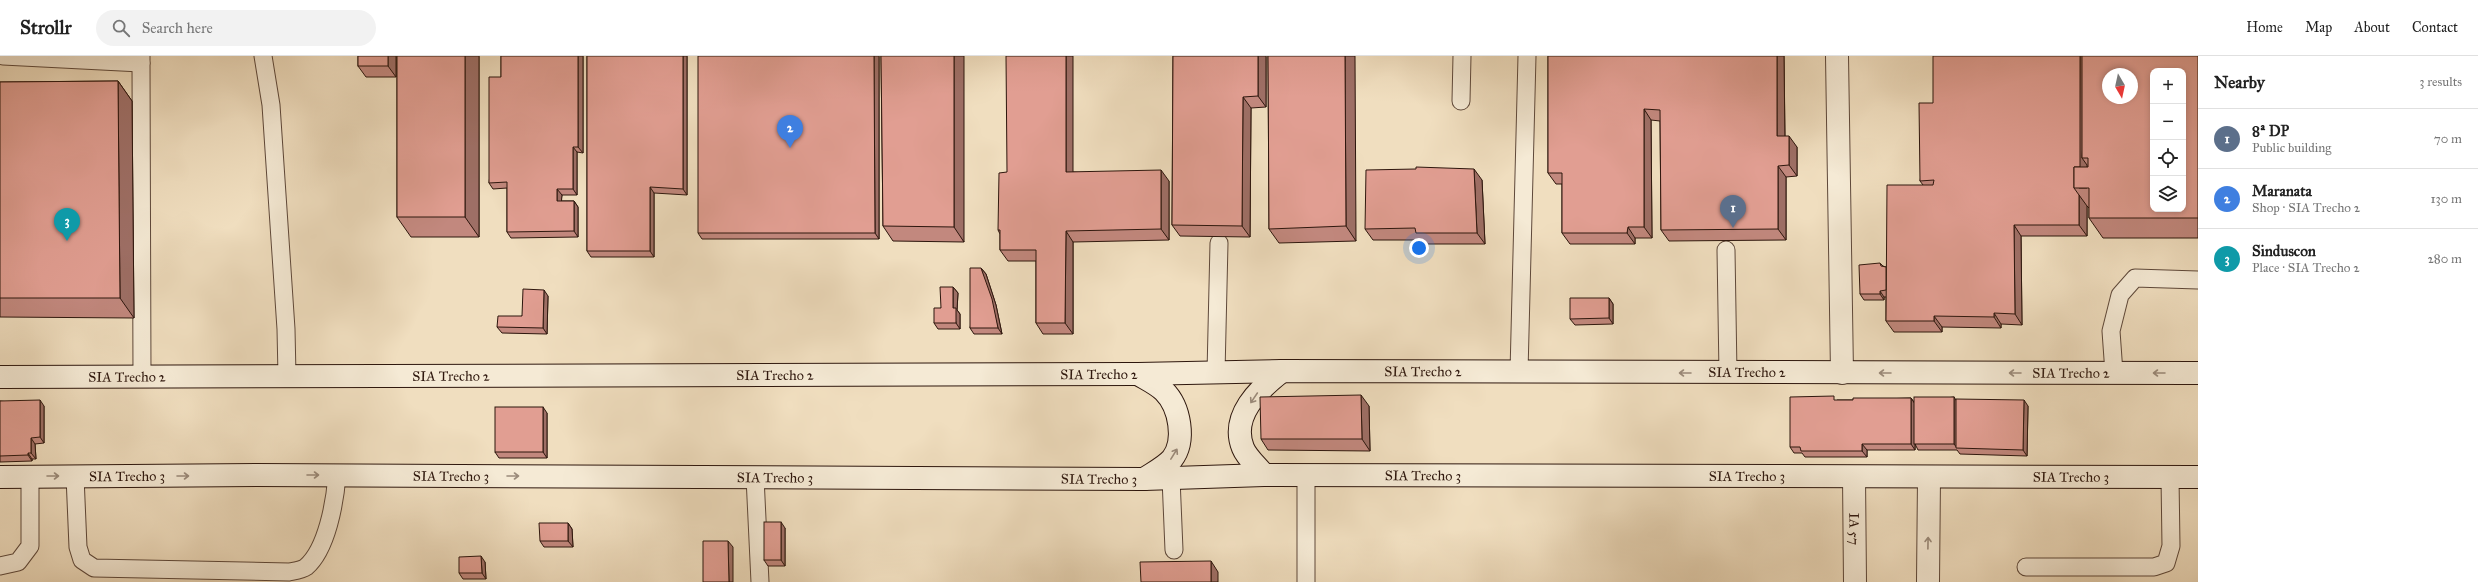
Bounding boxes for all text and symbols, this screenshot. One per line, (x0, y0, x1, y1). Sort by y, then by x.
search box (96, 10, 376, 46)
text: Strollr (20, 16, 72, 39)
icon: search (110, 17, 132, 39)
text: Search here (142, 19, 213, 37)
text: Home (2246, 19, 2283, 36)
text: Map (2305, 19, 2332, 36)
text: About (2354, 19, 2390, 36)
text: Contact (2412, 19, 2458, 36)
north arrow (2102, 68, 2138, 104)
map controls (2150, 68, 2186, 212)
button: + (2150, 68, 2186, 104)
text: Nearby (2214, 72, 2265, 93)
text: 3 results (2419, 74, 2462, 90)
button: − (2150, 104, 2186, 140)
pin: 2 (777, 115, 803, 148)
text: 8ª DP (2252, 122, 2289, 140)
text: 1 (2224, 131, 2230, 147)
text: 70 m (2434, 131, 2462, 147)
button: locate (2150, 140, 2186, 176)
text: Public building (2252, 140, 2331, 156)
button: layers (2150, 176, 2186, 212)
text: Maranata (2252, 182, 2312, 200)
text: 2 (2224, 191, 2230, 207)
text: 130 m (2430, 191, 2462, 207)
pin: 1 (1720, 195, 1746, 228)
text: Shop · SIA Trecho 2 (2252, 200, 2360, 216)
pin: 3 (54, 208, 80, 241)
your location (1409, 238, 1429, 258)
text: Sinduscon (2252, 242, 2316, 260)
text: 3 (2224, 251, 2230, 267)
text: 280 m (2427, 251, 2462, 267)
text: Place · SIA Trecho 2 (2252, 260, 2360, 276)
street label: SIA Trecho 2 (1384, 363, 1462, 380)
street label: SIA Trecho 2 (1708, 363, 1786, 381)
street label: SIA Trecho 2 (2032, 364, 2110, 381)
street label: SIA Trecho 2 (736, 366, 814, 384)
street label: SIA Trecho 2 (1060, 366, 1138, 383)
street label: SIA Trecho 2 (412, 367, 490, 384)
street label: SIA Trecho 2 (88, 368, 166, 385)
one-way arrow (1679, 369, 1692, 377)
one-way arrow (1879, 369, 1892, 377)
one-way arrow (2009, 369, 2022, 377)
one-way arrow (2153, 369, 2166, 377)
one-way arrow (1250, 392, 1258, 403)
one-way arrow (1171, 448, 1179, 460)
street label: SIA Trecho 3 (89, 467, 165, 485)
street label: SIA Trecho 3 (413, 467, 489, 485)
street label: SIA Trecho 3 (1385, 467, 1461, 484)
street label: SIA Trecho 3 (1709, 467, 1785, 485)
street label: SIA Trecho 3 (2033, 468, 2109, 485)
street label: SIA Trecho 3 (737, 469, 813, 486)
street label: SIA Trecho 3 (1061, 470, 1137, 487)
one-way arrow (306, 471, 319, 479)
one-way arrow (46, 472, 59, 480)
one-way arrow (176, 472, 189, 480)
one-way arrow (506, 472, 519, 480)
street label: IA 57 (1846, 513, 1863, 545)
one-way arrow (1924, 537, 1932, 550)

